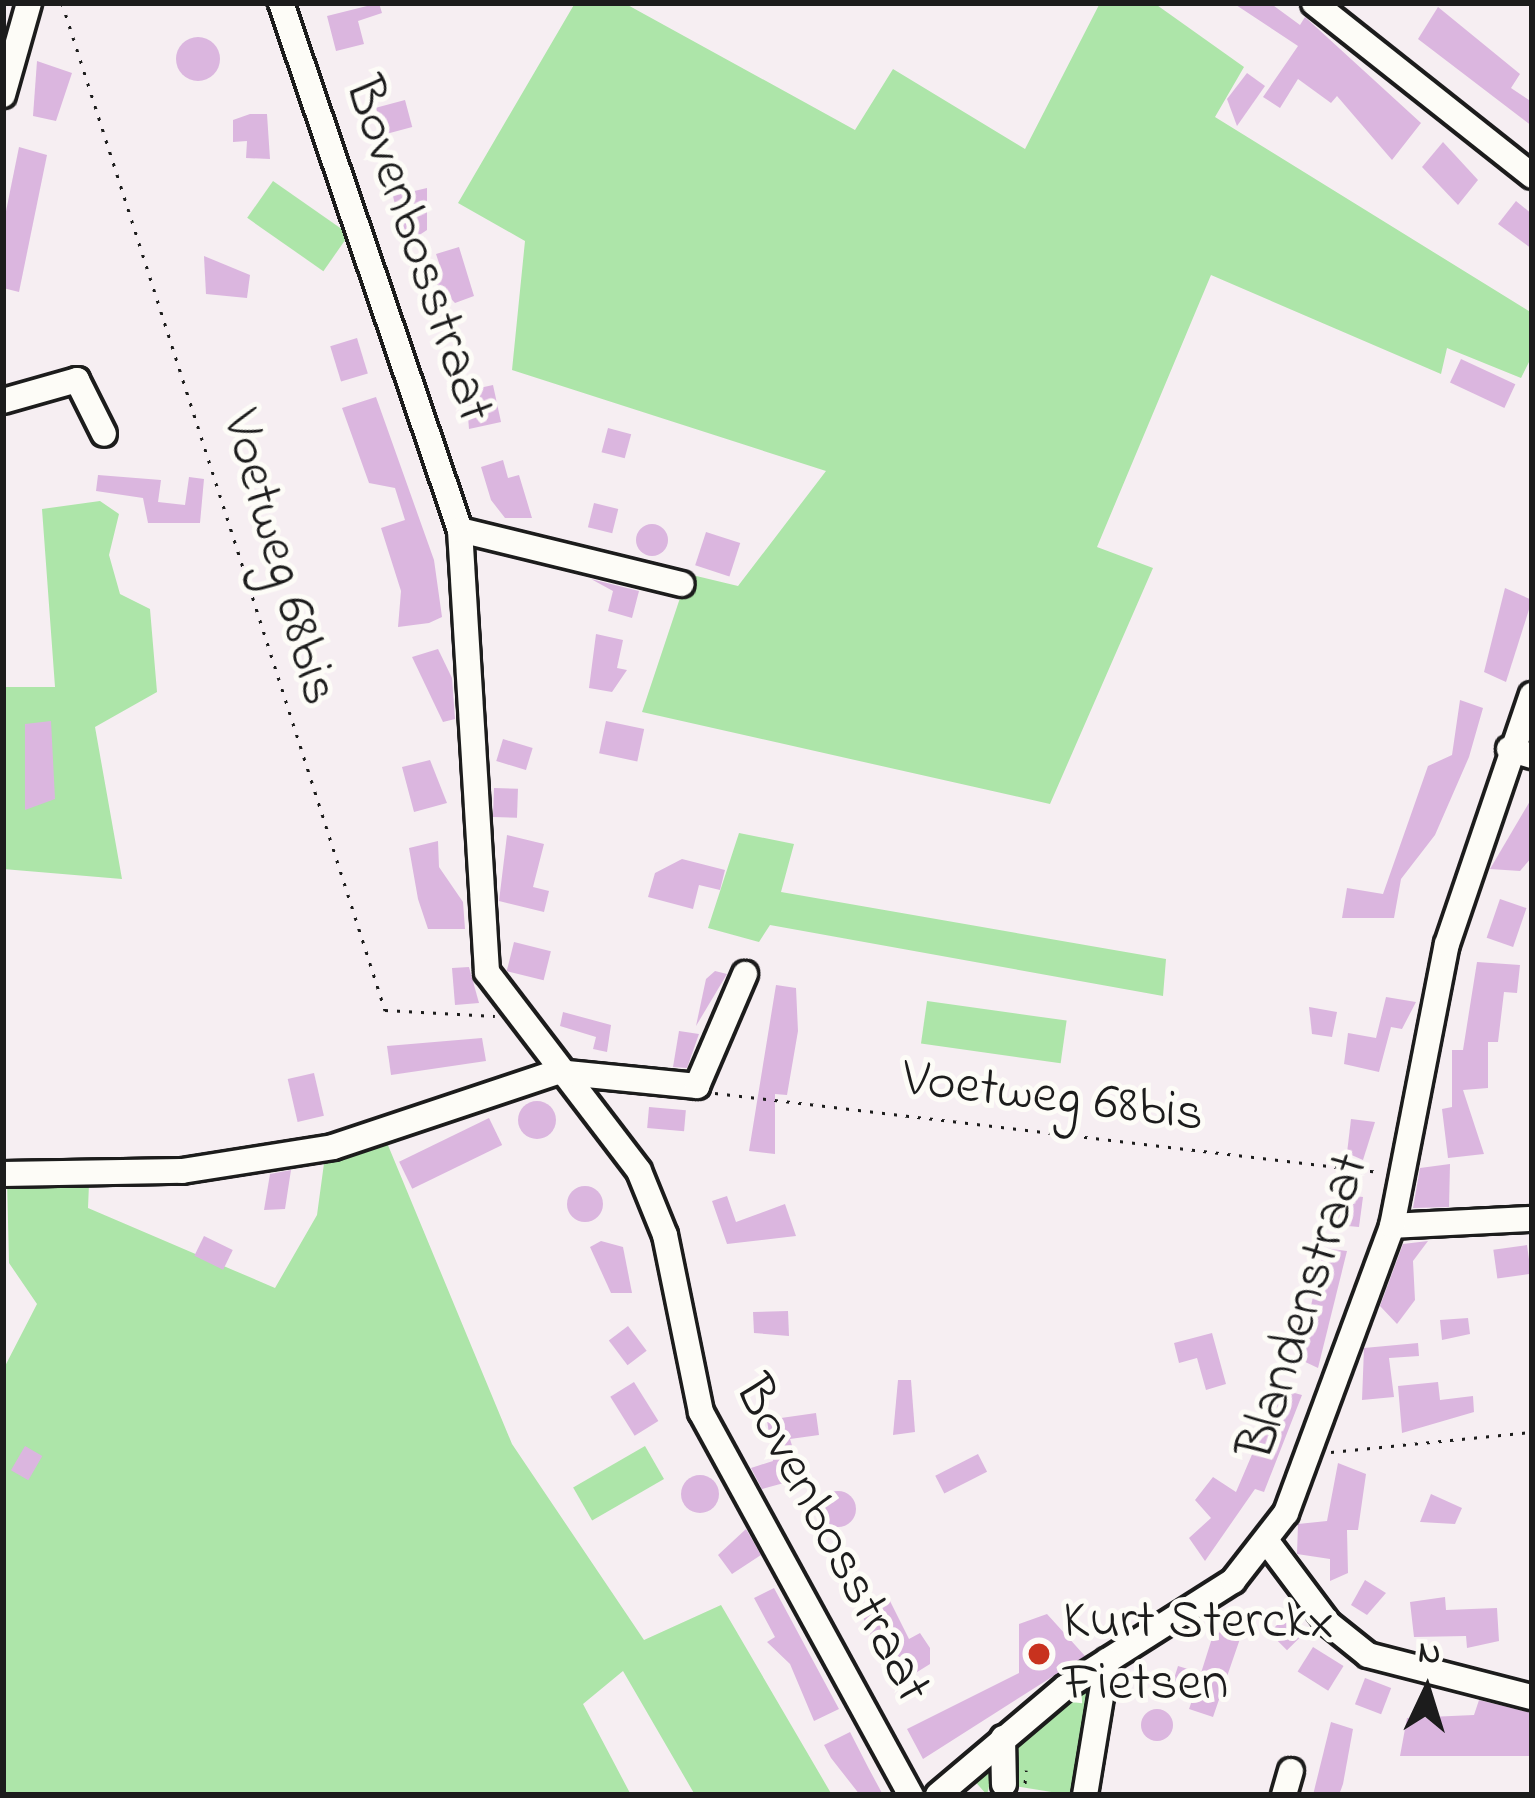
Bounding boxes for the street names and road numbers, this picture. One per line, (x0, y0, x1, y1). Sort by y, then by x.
street label: Bovenbosstraat (328, 69, 506, 431)
street label: Voetweg 68bis (205, 403, 351, 713)
street label: Voetweg 68bis (899, 1047, 1207, 1149)
street label: Blandenstraat (1225, 1146, 1385, 1468)
street label: Bovenbosstraat (718, 1366, 944, 1714)

